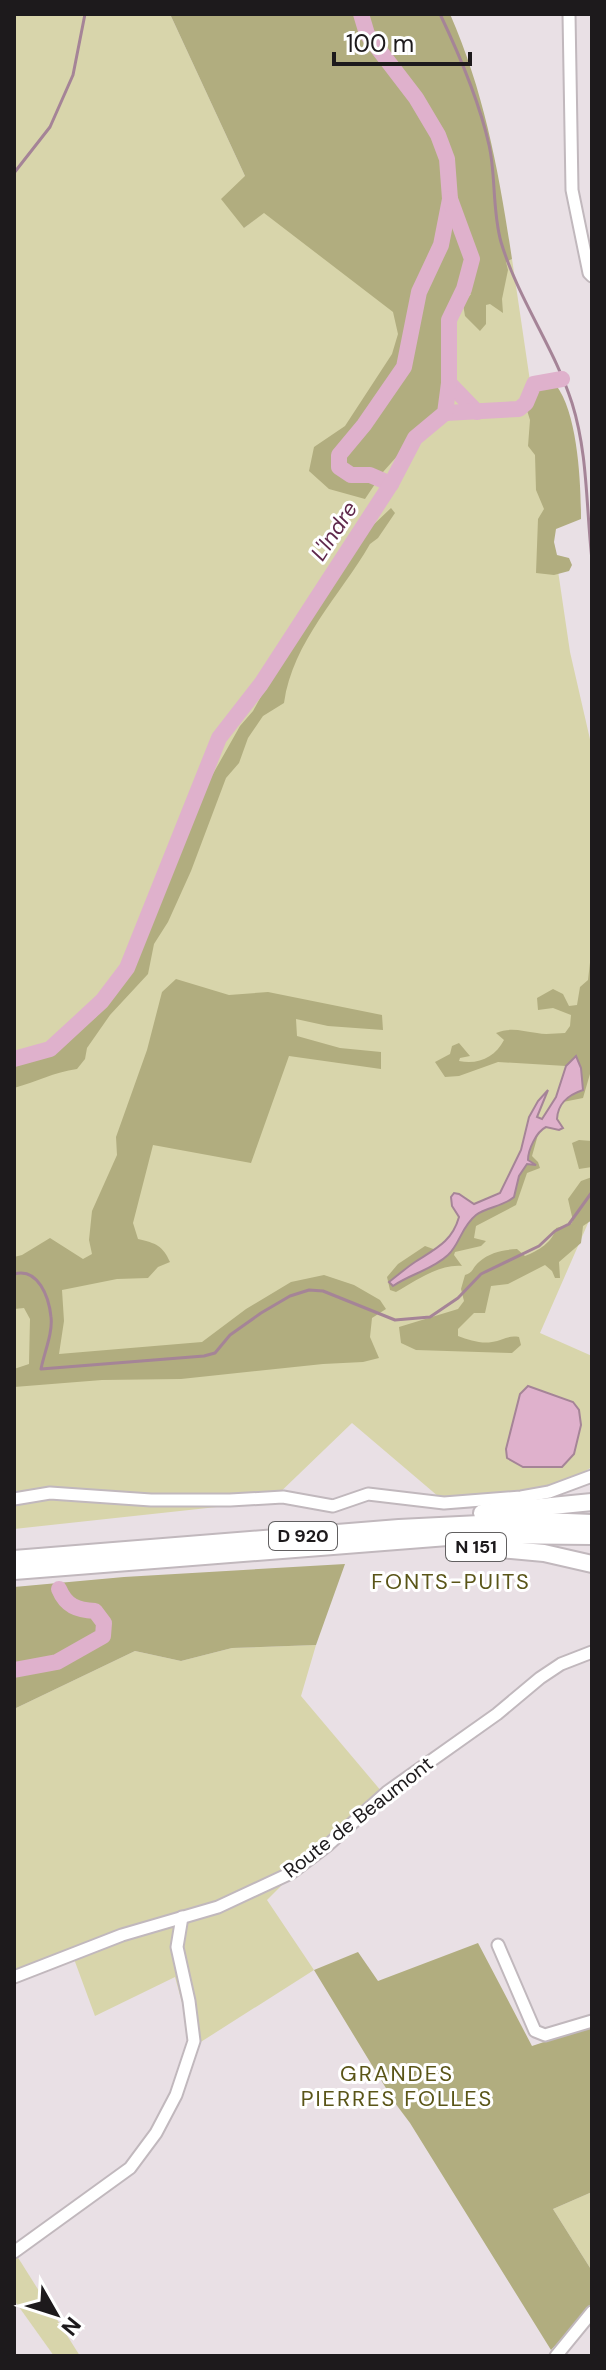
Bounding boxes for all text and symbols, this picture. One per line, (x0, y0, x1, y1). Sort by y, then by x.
scale bar (334, 16, 470, 66)
text: 100 m (346, 28, 414, 59)
water label: L'Indre (304, 496, 364, 566)
road number: D 920 (269, 1522, 337, 1550)
road number: N 151 (446, 1533, 506, 1561)
district label: FONTS-PUITS (371, 1567, 531, 1596)
street label: Route de Beaumont (278, 1750, 438, 1884)
district label: GRANDES PIERRES FOLLES (301, 2059, 493, 2113)
north arrow (16, 2274, 96, 2354)
text: N (55, 2311, 87, 2342)

